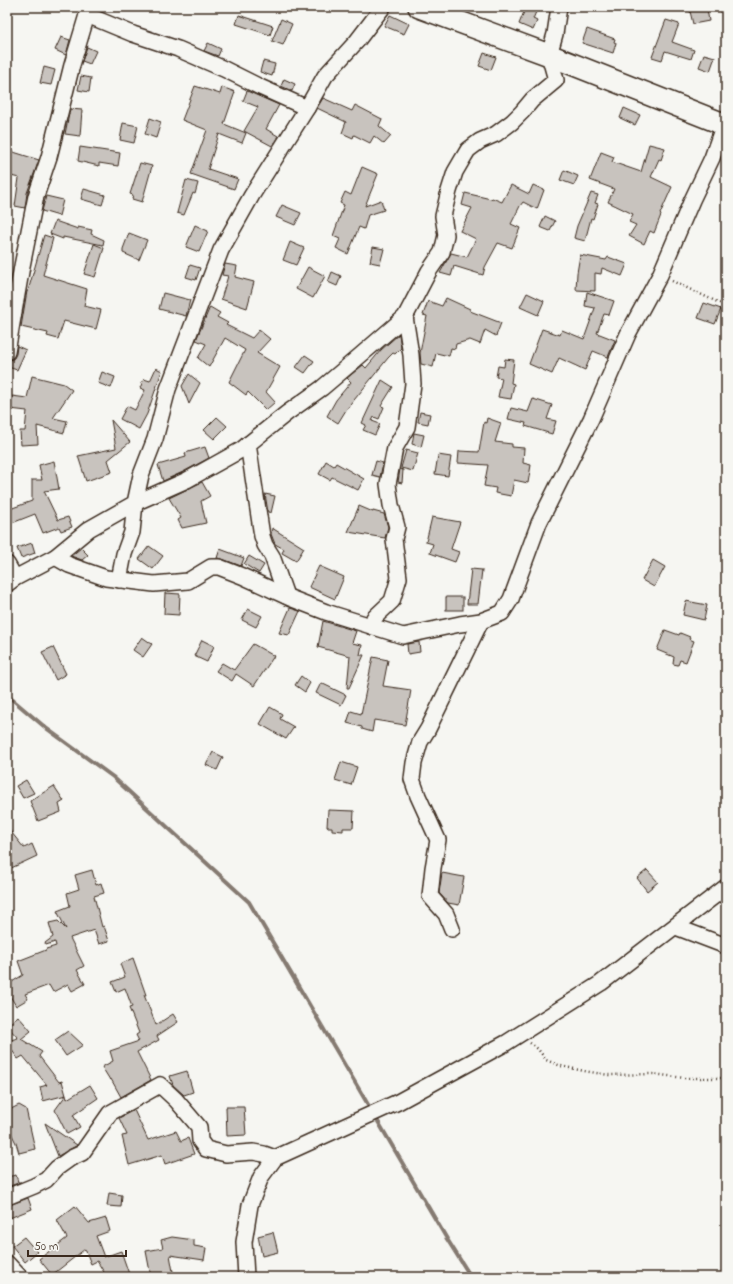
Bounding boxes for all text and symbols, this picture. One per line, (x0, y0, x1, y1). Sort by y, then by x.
scale bar (28, 1232, 126, 1258)
text: 50 m (34, 1238, 58, 1256)

